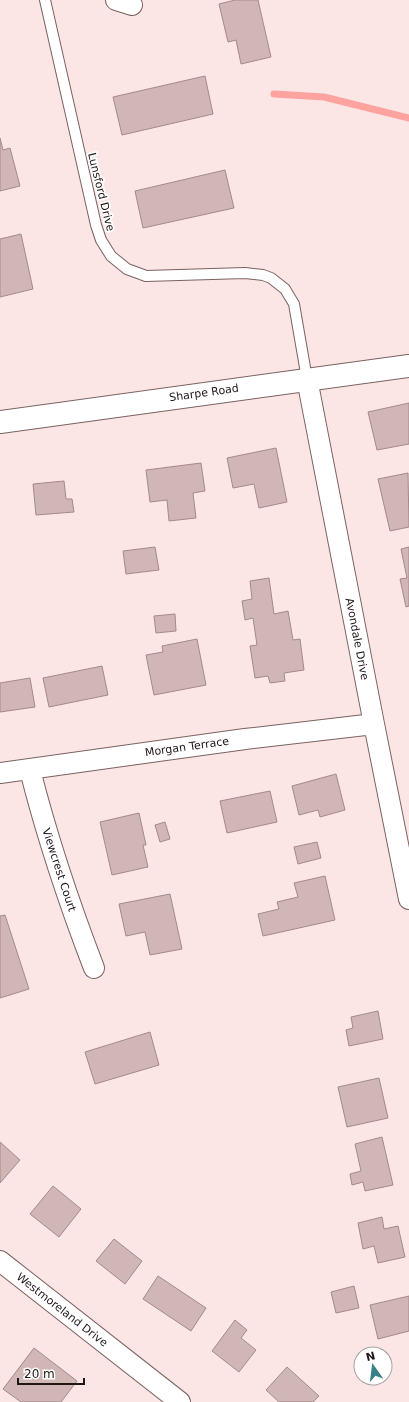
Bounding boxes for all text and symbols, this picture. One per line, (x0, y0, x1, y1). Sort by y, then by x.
street label: Lunsford Drive (85, 151, 117, 233)
street label: Sharpe Road (168, 382, 240, 404)
street label: Avondale Drive (343, 597, 371, 681)
street label: Morgan Terrace (144, 735, 230, 759)
street label: Viewcrest Court (39, 827, 79, 914)
street label: Westmoreland Drive (14, 1270, 110, 1350)
north arrow (353, 1346, 393, 1386)
text: N (365, 1349, 377, 1364)
scale bar (18, 1360, 84, 1386)
text: 20 m (24, 1367, 55, 1381)

